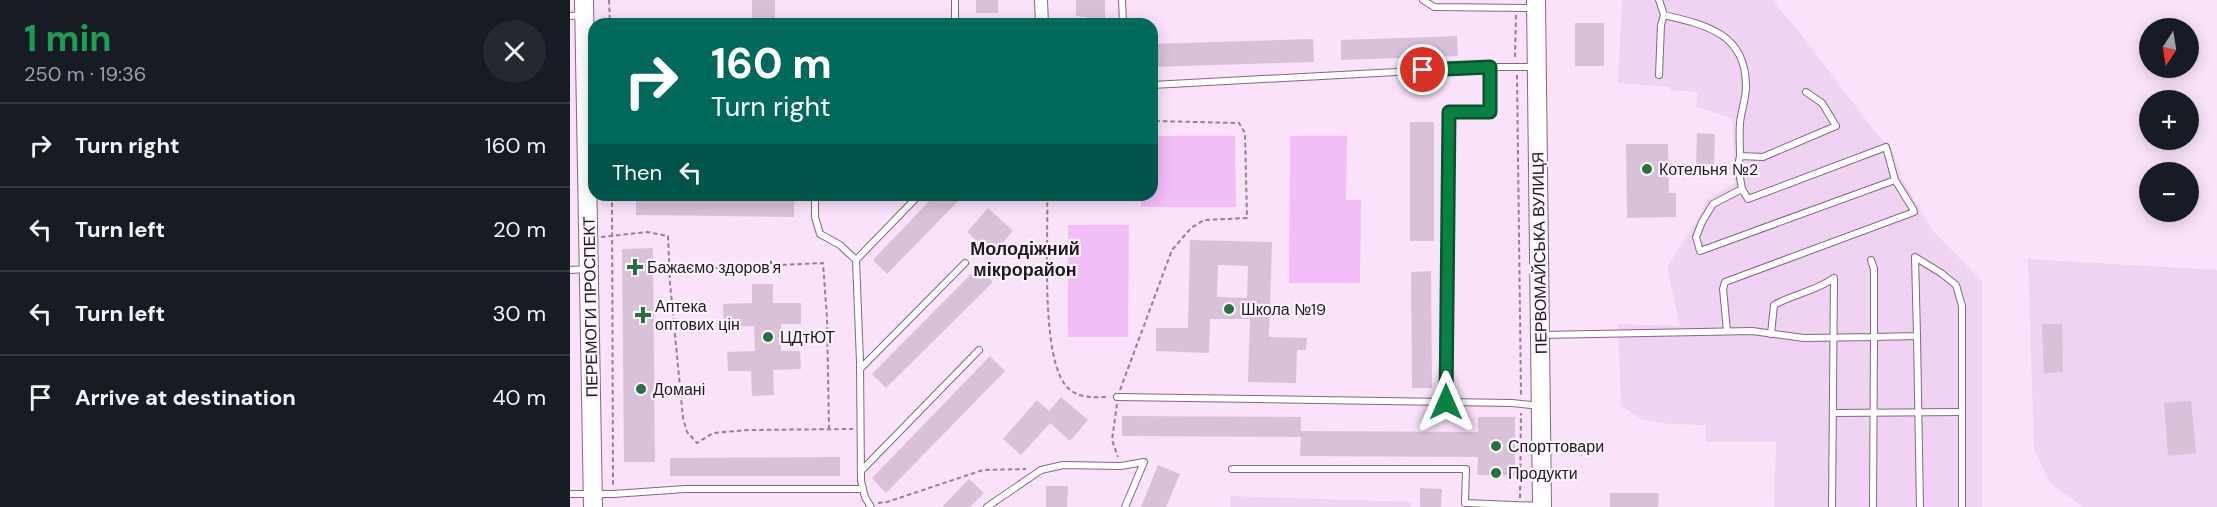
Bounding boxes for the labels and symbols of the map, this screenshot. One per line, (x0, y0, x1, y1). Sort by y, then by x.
north arrow (2139, 18, 2199, 78)
pin (1397, 44, 1448, 95)
street label: ПЕРВОМАЙСЬКА ВУЛИЦЯ (1527, 152, 1552, 354)
place label: Котельня №2 (1659, 159, 1758, 180)
marker: Котельня №2 (1640, 162, 1654, 176)
street label: ПЕРЕМОГИ ПРОСПЕКТ (578, 216, 603, 398)
district label: Молодіжний мікрорайон (970, 237, 1080, 282)
place label: Бажаємо здоров'я (647, 257, 781, 278)
marker: Бажаємо здоров'я (628, 260, 642, 274)
place label: Аптека оптових цін (655, 296, 740, 335)
place label: Школа №19 (1241, 299, 1326, 320)
marker: Школа №19 (1222, 302, 1236, 316)
marker: Аптека оптових цін (636, 308, 650, 322)
place label: ЦДтЮТ (780, 327, 835, 348)
marker: ЦДтЮТ (761, 330, 775, 344)
position arrow (1414, 370, 1478, 434)
place label: Домані (653, 379, 705, 400)
marker: Домані (634, 382, 648, 396)
place label: Спорттовари (1508, 436, 1604, 457)
marker: Спорттовари (1489, 439, 1503, 453)
place label: Продукти (1508, 463, 1578, 484)
marker: Продукти (1489, 466, 1503, 480)

